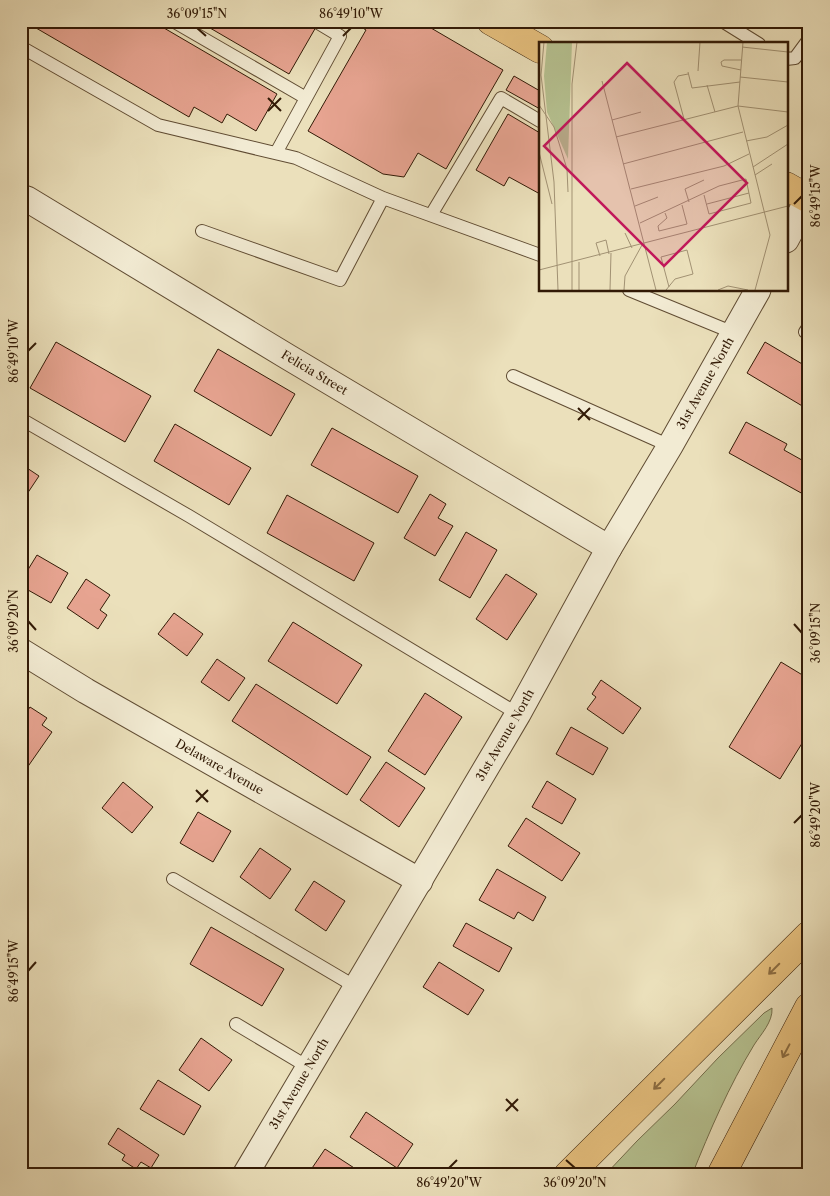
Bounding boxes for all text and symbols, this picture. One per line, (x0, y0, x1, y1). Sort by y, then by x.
text: 36°09'15"N (167, 6, 227, 21)
text: 86°49'10"W (319, 6, 384, 21)
inset map (539, 42, 788, 291)
text: 86°49'15"W (808, 164, 823, 227)
text: 86°49'10"W (6, 318, 21, 383)
street label: 31st Avenue North (673, 334, 737, 432)
street label: Felicia Street (279, 347, 351, 398)
text: 36°09'20"N (6, 589, 21, 653)
text: 36°09'15"N (808, 603, 823, 663)
street label: 31st Avenue North (472, 686, 537, 783)
street label: Delaware Avenue (173, 736, 267, 798)
text: 86°49'20"W (808, 781, 823, 848)
text: 86°49'15"W (6, 939, 21, 1002)
one-way arrow (768, 963, 780, 976)
street label: 31st Avenue North (266, 1035, 332, 1132)
one-way arrow (781, 1043, 791, 1058)
one-way arrow (653, 1078, 665, 1090)
text: 86°49'20"W (416, 1175, 483, 1190)
text: 36°09'20"N (543, 1175, 607, 1190)

